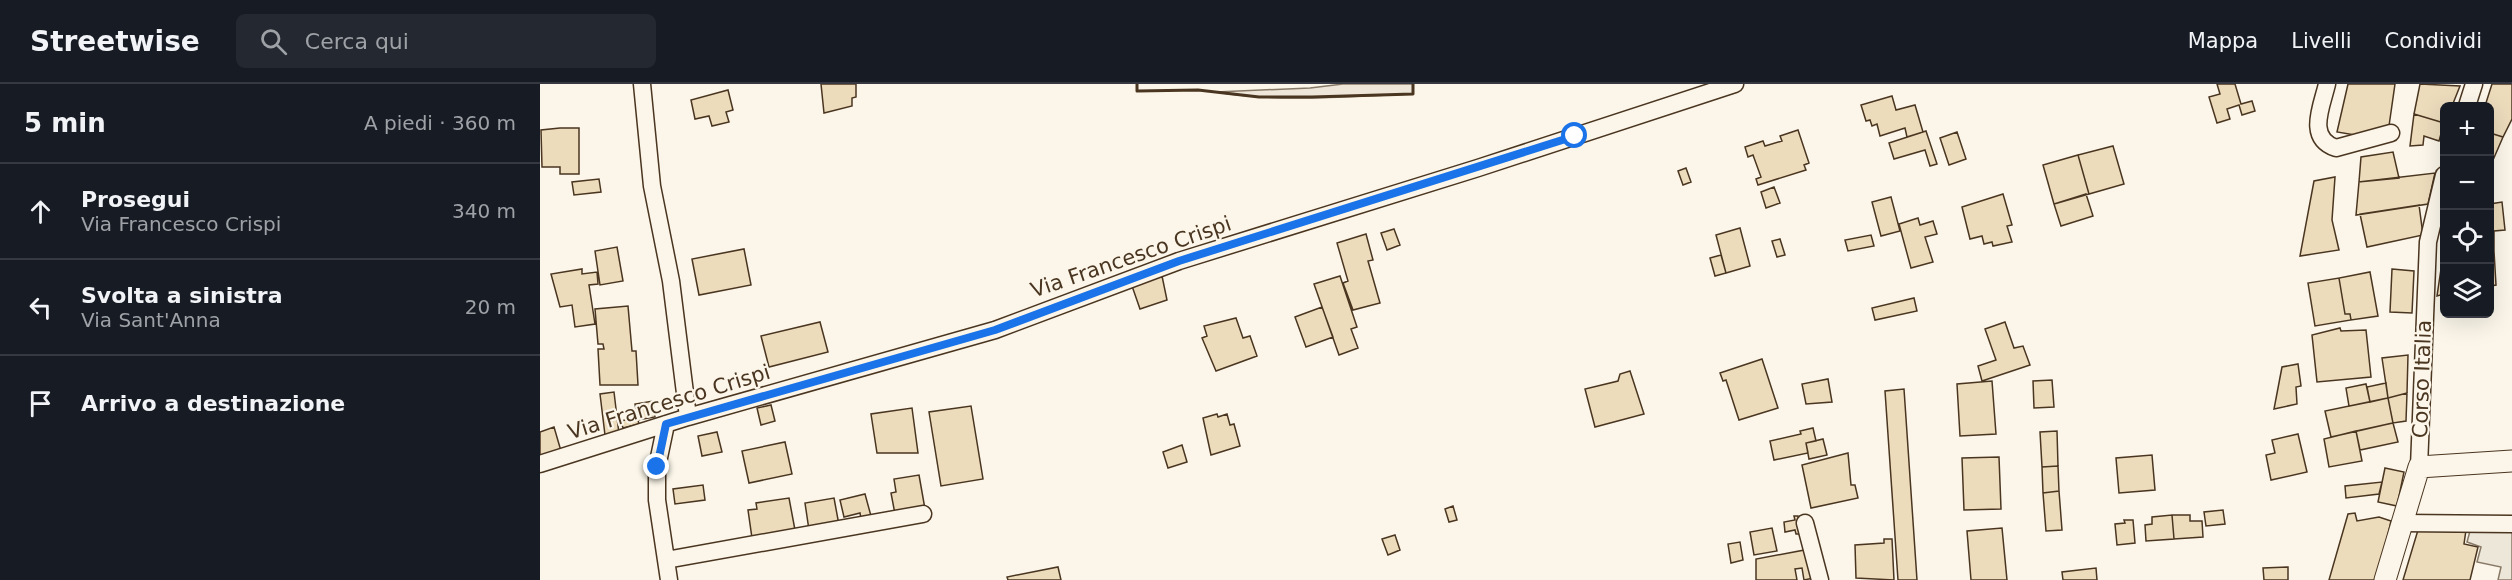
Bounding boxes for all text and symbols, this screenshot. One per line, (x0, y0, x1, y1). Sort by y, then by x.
search box (236, 14, 656, 68)
text: Streetwise (30, 25, 200, 58)
icon: search (257, 25, 290, 58)
text: Cerca qui (305, 29, 409, 54)
text: Mappa (2188, 29, 2258, 53)
text: Livelli (2291, 29, 2352, 53)
text: Condividi (2385, 29, 2482, 53)
map controls (2440, 102, 2494, 318)
button: + (2440, 102, 2494, 156)
text: 5 min (24, 108, 106, 138)
text: A piedi · 360 m (364, 111, 516, 135)
route start (1561, 122, 1587, 148)
button: − (2440, 156, 2494, 210)
text: Prosegui (81, 187, 190, 212)
icon: ahead (24, 195, 57, 228)
text: 340 m (452, 199, 516, 223)
button: locate (2440, 210, 2494, 264)
street label: Via Francesco Crispi (1028, 211, 1234, 303)
text: Via Francesco Crispi (81, 212, 281, 236)
button: layers (2440, 264, 2494, 318)
text: Svolta a sinistra (81, 283, 283, 308)
icon: left (24, 291, 57, 324)
text: 20 m (465, 295, 516, 319)
text: Via Sant'Anna (81, 308, 221, 332)
street label: Corso Italia (2408, 319, 2436, 439)
street label: Via Francesco Crispi (565, 360, 773, 444)
icon: arrive (24, 387, 57, 420)
text: Arrivo a destinazione (81, 391, 345, 416)
route end (643, 453, 669, 479)

